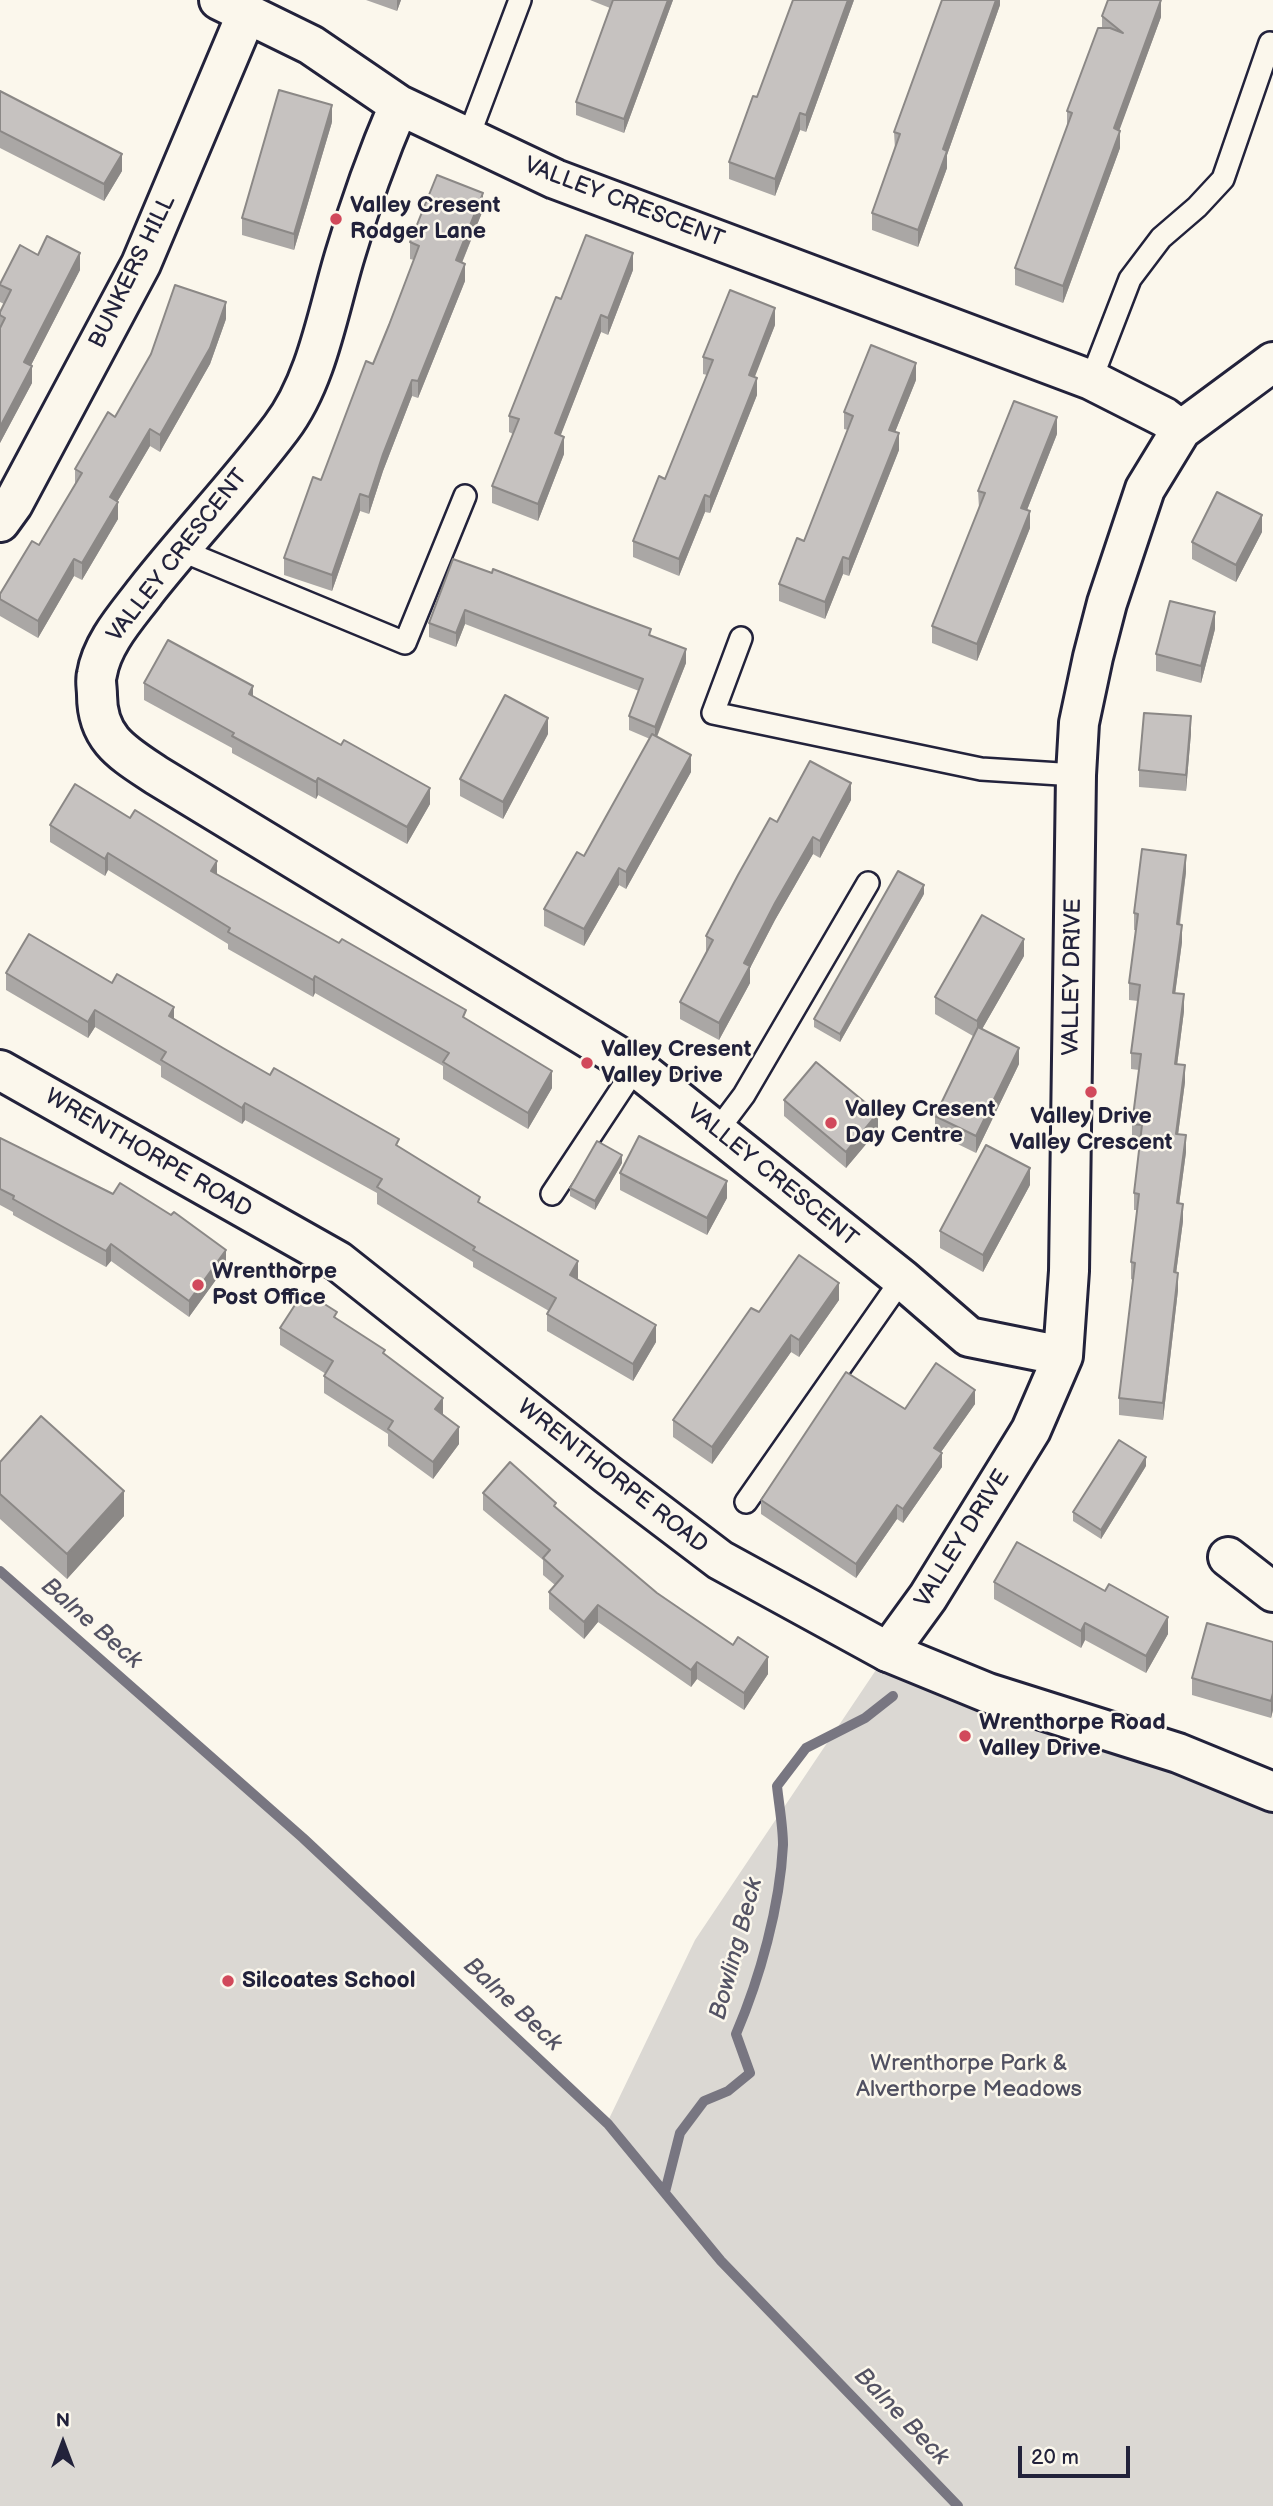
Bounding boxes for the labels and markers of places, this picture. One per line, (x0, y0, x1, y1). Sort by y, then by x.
place label: Valley Cresent Rodger Lane (350, 192, 500, 246)
marker: Valley Cresent Rodger Lane (328, 211, 344, 227)
place label: Valley Cresent Valley Drive (601, 1036, 751, 1090)
marker: Valley Cresent Valley Drive (579, 1055, 595, 1071)
marker: Valley Drive Valley Crescent (1083, 1084, 1099, 1100)
place label: Valley Cresent Day Centre (845, 1096, 995, 1150)
place label: Valley Drive Valley Crescent (1010, 1103, 1172, 1157)
marker: Valley Cresent Day Centre (823, 1115, 839, 1131)
place label: Wrenthorpe Post Office (212, 1258, 337, 1312)
marker: Wrenthorpe Post Office (190, 1277, 206, 1293)
place label: Wrenthorpe Road Valley Drive (979, 1709, 1166, 1763)
marker: Wrenthorpe Road Valley Drive (957, 1728, 973, 1744)
place label: Silcoates School (242, 1967, 415, 1995)
marker: Silcoates School (220, 1973, 236, 1989)

